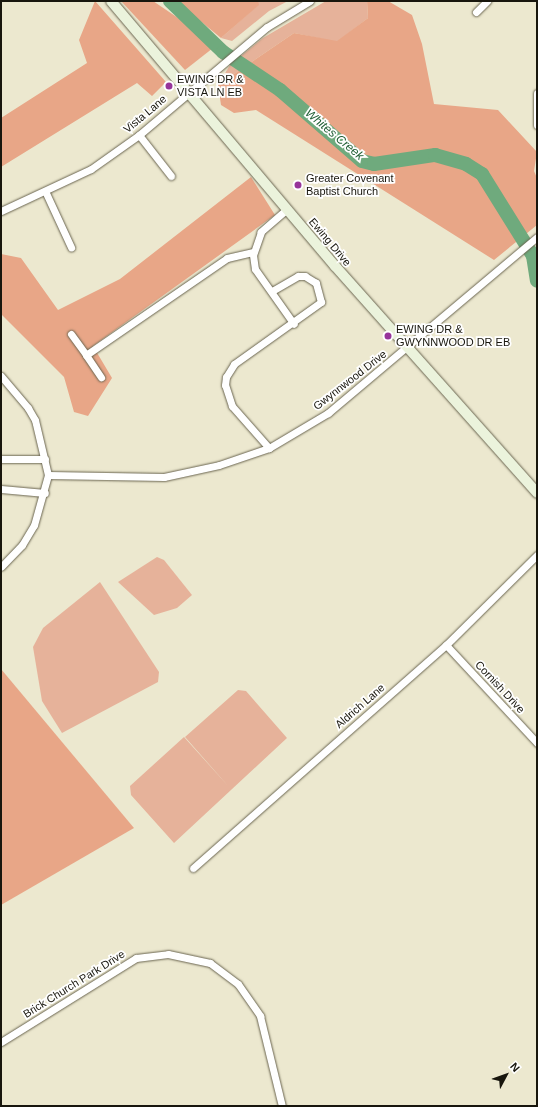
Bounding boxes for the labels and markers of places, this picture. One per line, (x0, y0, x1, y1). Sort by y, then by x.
place label: EWING DR & VISTA LN EB (177, 73, 244, 99)
marker: EWING DR & VISTA LN EB (164, 81, 174, 91)
place label: Greater Covenant Baptist Church (306, 172, 393, 198)
marker: Greater Covenant Baptist Church (293, 180, 303, 190)
place label: EWING DR & GWYNNWOOD DR EB (396, 323, 510, 349)
marker: EWING DR & GWYNNWOOD DR EB (383, 331, 393, 341)

